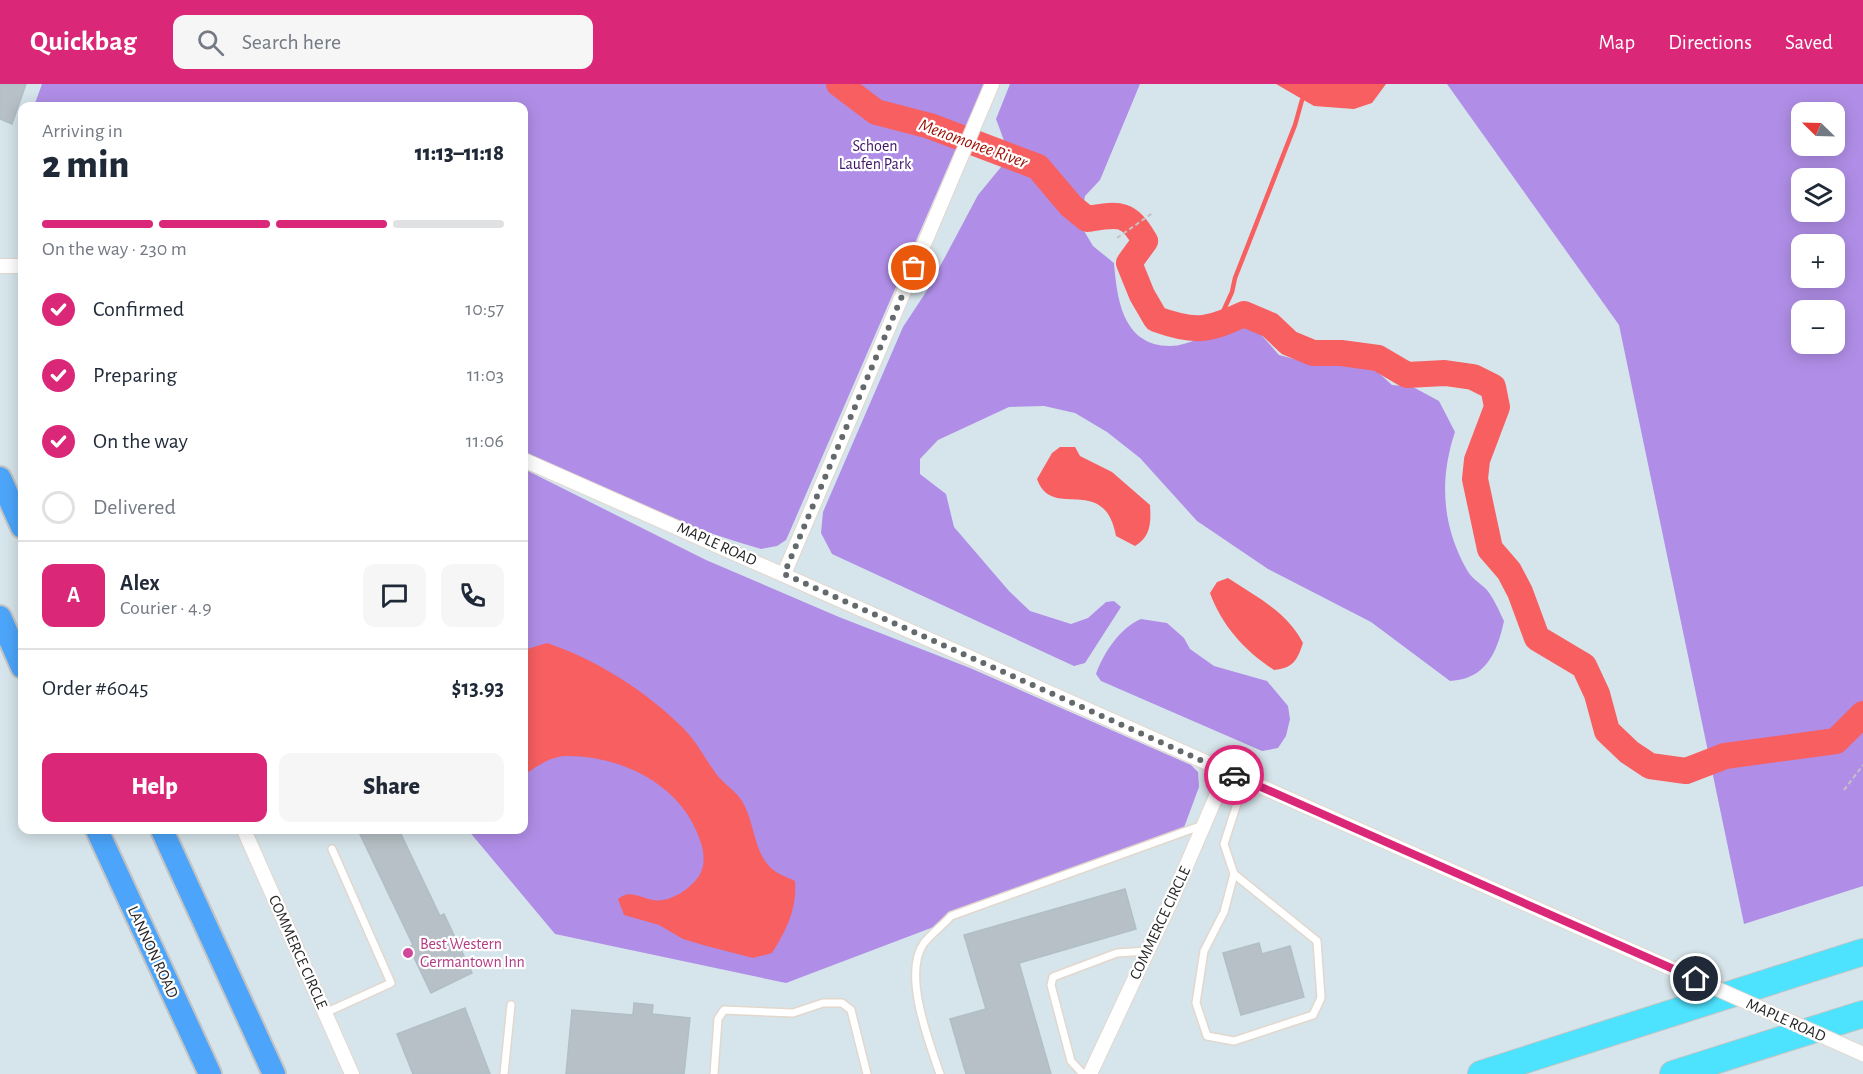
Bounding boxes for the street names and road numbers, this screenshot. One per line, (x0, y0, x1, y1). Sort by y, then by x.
street label: MAPLE ROAD (675, 519, 759, 569)
street label: COMMERCE CIRCLE (1127, 864, 1193, 982)
street label: COMMERCE CIRCLE (266, 893, 330, 1012)
street label: LANNON ROAD (125, 904, 181, 1000)
street label: MAPLE ROAD (1744, 995, 1828, 1045)

